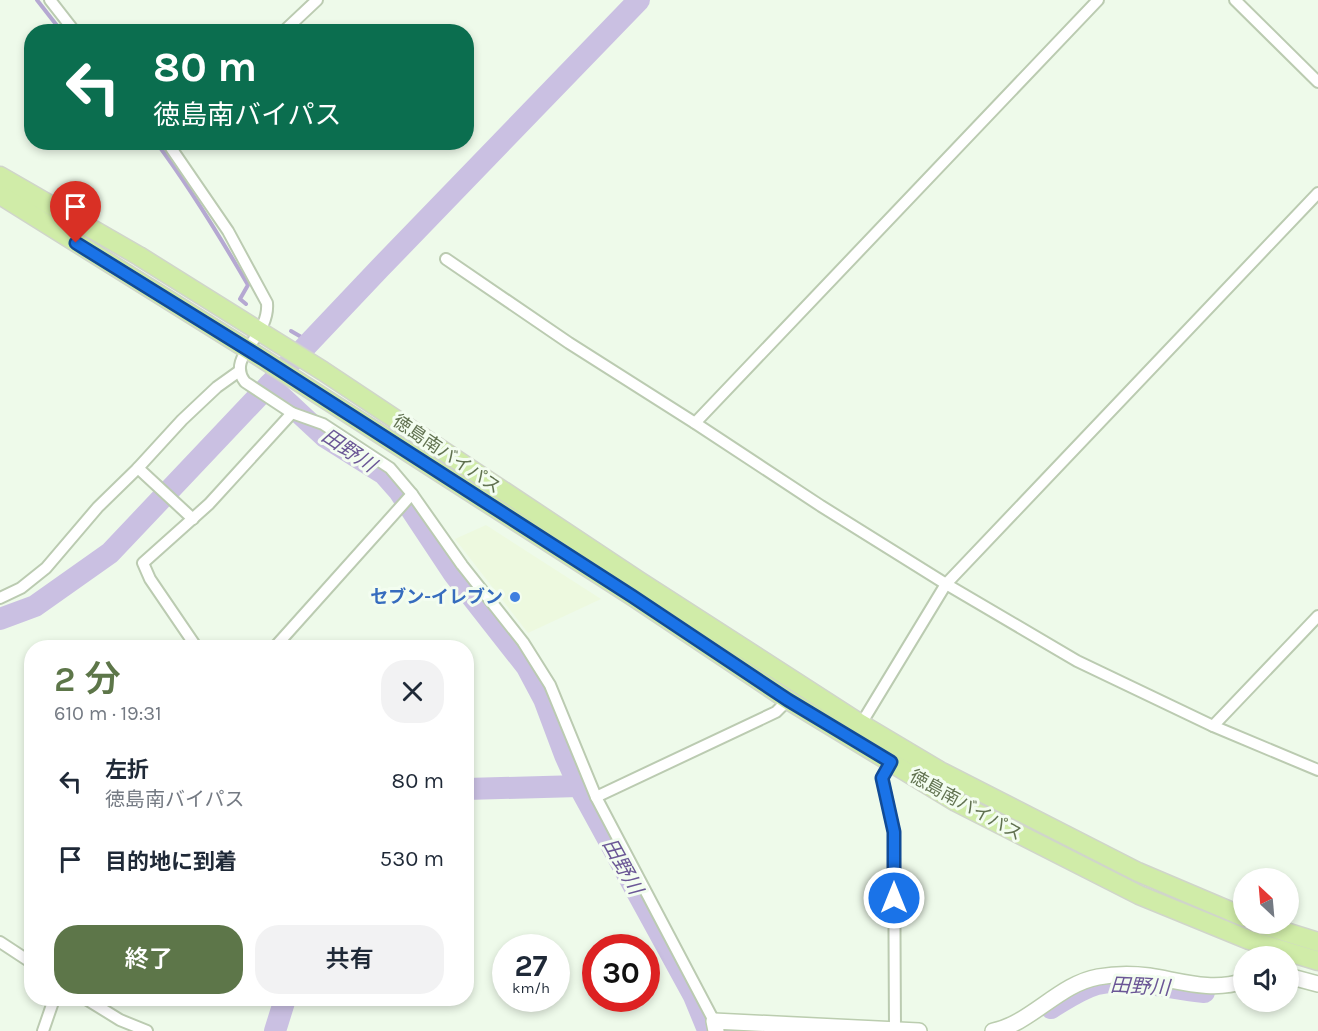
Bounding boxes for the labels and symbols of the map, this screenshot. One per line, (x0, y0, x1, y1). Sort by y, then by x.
pin (50, 181, 101, 243)
street label: 徳島南バイパス (389, 410, 505, 498)
water label: 田野川 (317, 424, 382, 478)
place label: セブン-イレブン (370, 586, 503, 608)
marker: セブン-イレブン (508, 590, 522, 604)
street label: 徳島南バイパス (906, 765, 1026, 845)
water label: 田野川 (598, 834, 648, 900)
position arrow (862, 866, 926, 930)
north arrow (1233, 868, 1299, 934)
speed limit sign: 30 (582, 934, 660, 1012)
water label: 田野川 (1109, 973, 1173, 1000)

